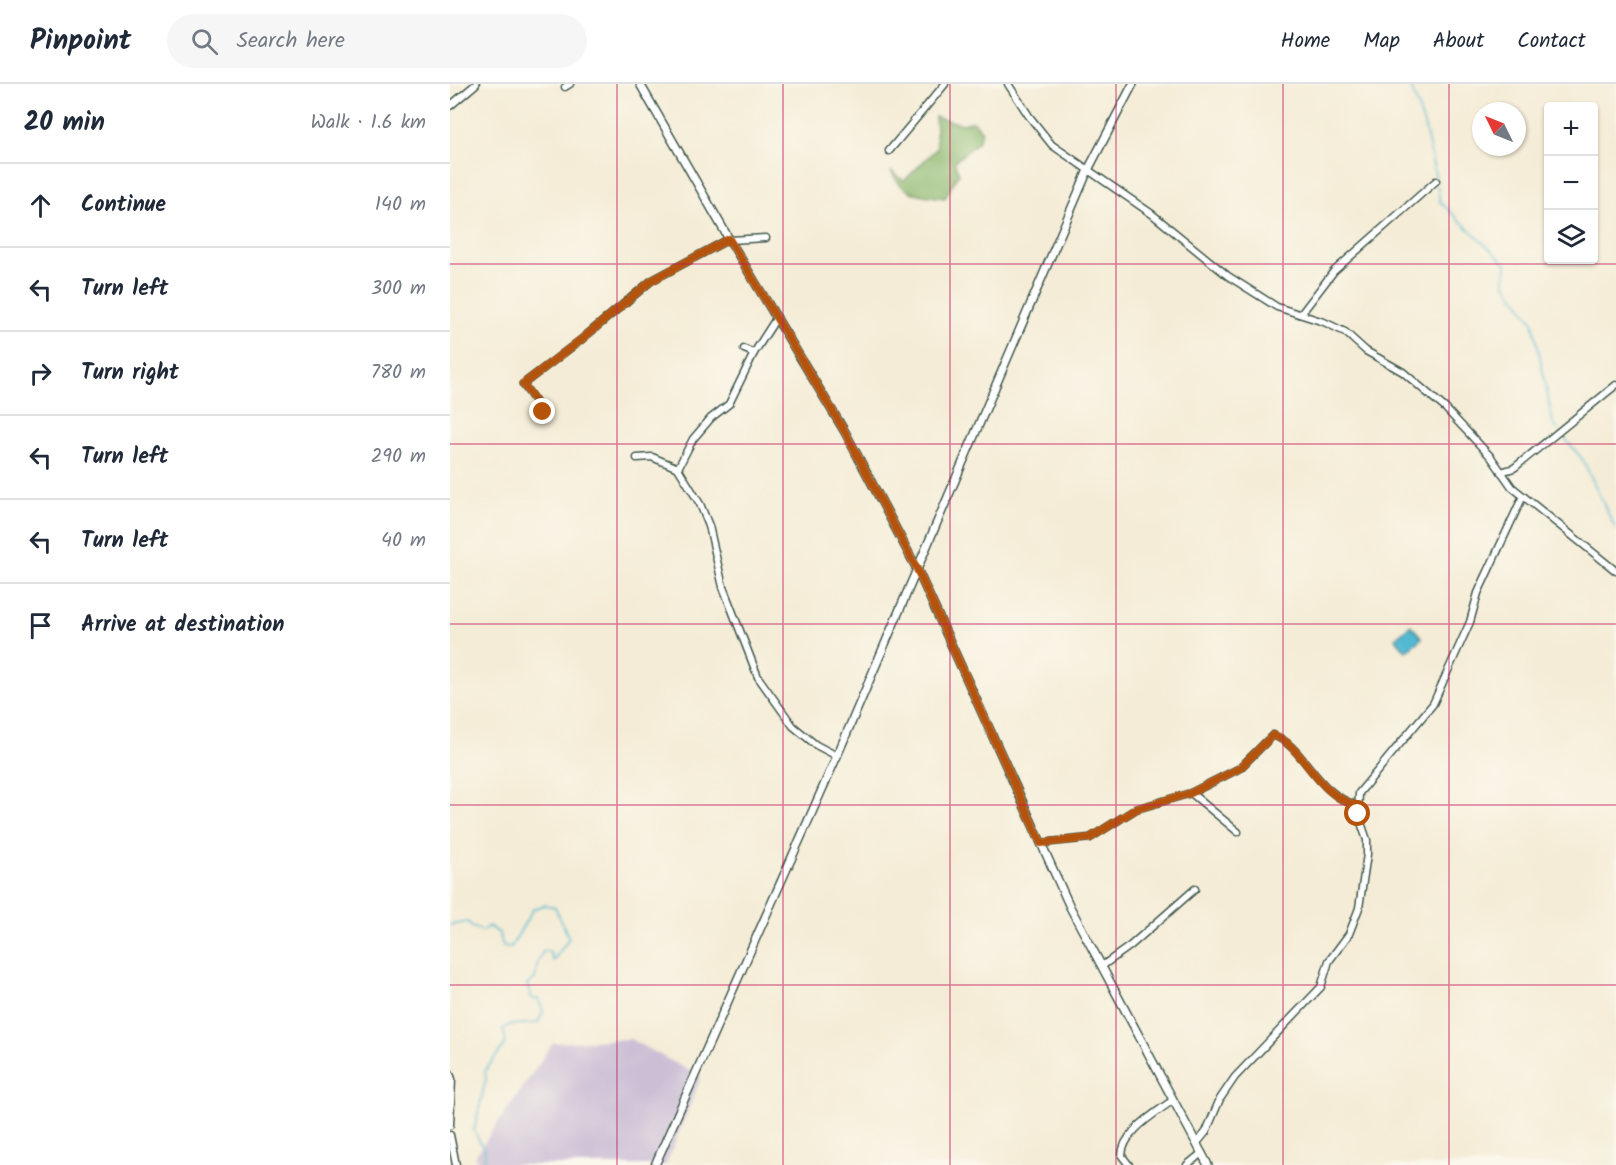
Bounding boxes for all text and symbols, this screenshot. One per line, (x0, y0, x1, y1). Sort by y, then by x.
search box (167, 14, 587, 68)
text: Pinpoint (30, 19, 131, 64)
text: Search here (236, 24, 345, 59)
icon: search (188, 25, 221, 58)
text: Home (1281, 25, 1330, 58)
text: Map (1363, 25, 1400, 58)
text: About (1433, 25, 1484, 58)
text: Contact (1517, 25, 1586, 58)
text: 20 min (24, 102, 105, 144)
north arrow (1472, 102, 1526, 156)
map controls (1544, 102, 1598, 264)
button: + (1544, 102, 1598, 156)
text: Walk · 1.6 km (310, 107, 426, 139)
button: − (1544, 156, 1598, 210)
text: Continue (81, 188, 166, 223)
icon: ahead (24, 189, 57, 222)
text: 140 m (375, 189, 426, 221)
button: layers (1544, 210, 1598, 264)
text: Turn left (81, 272, 168, 307)
icon: left (24, 273, 57, 306)
text: 300 m (371, 273, 426, 305)
text: Turn right (81, 356, 179, 391)
icon: right (24, 357, 57, 390)
text: 780 m (371, 357, 426, 389)
route end (529, 398, 555, 424)
text: Turn left (81, 440, 168, 475)
icon: left (24, 441, 57, 474)
text: 290 m (371, 441, 426, 473)
text: Turn left (81, 524, 168, 559)
icon: left (24, 525, 57, 558)
text: 40 m (381, 525, 426, 557)
text: Arrive at destination (81, 608, 284, 643)
icon: arrive (24, 609, 57, 642)
route start (1344, 800, 1370, 826)

